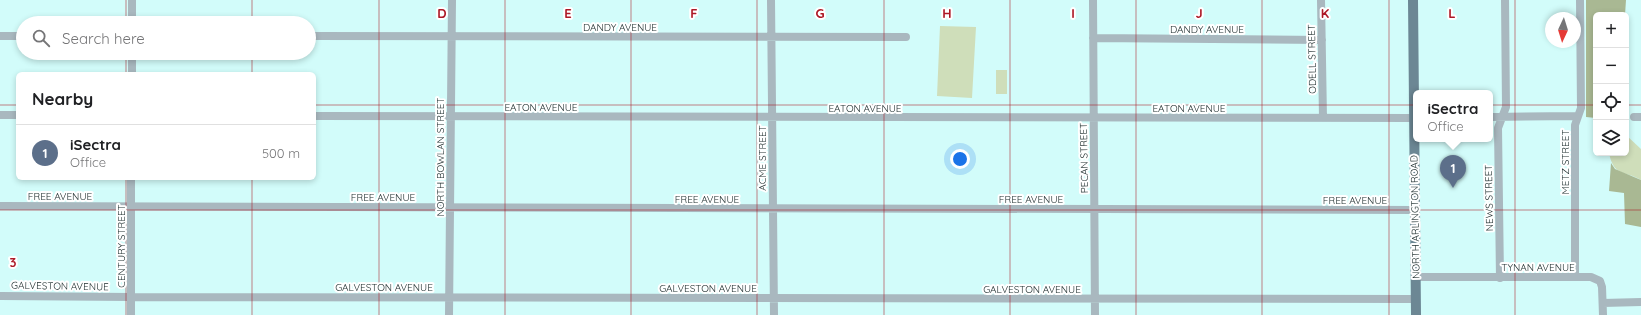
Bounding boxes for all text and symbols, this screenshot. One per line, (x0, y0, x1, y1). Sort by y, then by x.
text: D (437, 5, 447, 21)
text: E (564, 5, 572, 21)
text: F (690, 5, 698, 21)
text: G (815, 5, 825, 21)
text: H (942, 5, 952, 21)
text: I (1071, 5, 1075, 21)
text: J (1195, 5, 1203, 21)
text: K (1321, 5, 1330, 21)
text: L (1448, 5, 1456, 21)
north arrow (1545, 12, 1581, 48)
map controls (1593, 12, 1629, 156)
button: + (1593, 12, 1629, 48)
search box (16, 16, 316, 60)
street label: DANDY AVENUE (583, 21, 657, 34)
street label: DANDY AVENUE (1170, 23, 1244, 36)
street label: ODELL STREET (1305, 24, 1319, 94)
icon: search (30, 27, 52, 49)
text: Search here (62, 29, 145, 48)
button: − (1593, 48, 1629, 84)
button: locate (1593, 84, 1629, 120)
text: Nearby (32, 88, 93, 109)
popup (1413, 90, 1493, 142)
street label: NORTH BOWLAN STREET (434, 98, 447, 216)
text: iSectra (1427, 99, 1479, 118)
street label: EATON AVENUE (504, 101, 578, 114)
street label: EATON AVENUE (828, 102, 902, 115)
street label: EATON AVENUE (1152, 102, 1226, 115)
text: Office (1427, 118, 1464, 134)
button: layers (1593, 120, 1629, 156)
street label: PECAN STREET (1077, 123, 1091, 193)
street label: ACME STREET (756, 125, 769, 191)
street label: METZ STREET (1559, 130, 1572, 194)
text: iSectra (70, 135, 121, 154)
text: 1 (42, 145, 48, 161)
text: 500 m (262, 145, 300, 161)
your location (950, 149, 970, 169)
text: Office (70, 154, 106, 170)
street label: NORTH ARLINGTON ROAD (1407, 155, 1423, 279)
pin: 1 (1440, 155, 1466, 188)
street label: NEWS STREET (1482, 165, 1496, 231)
street label: FREE AVENUE (28, 190, 93, 203)
street label: FREE AVENUE (351, 191, 416, 204)
street label: FREE AVENUE (675, 193, 740, 206)
street label: FREE AVENUE (999, 193, 1064, 206)
street label: FREE AVENUE (1323, 194, 1388, 207)
street label: CENTURY STREET (115, 204, 128, 288)
text: 3 (10, 254, 17, 270)
street label: TYNAN AVENUE (1501, 261, 1575, 274)
street label: GALVESTON AVENUE (11, 279, 109, 293)
street label: GALVESTON AVENUE (335, 281, 433, 294)
street label: GALVESTON AVENUE (659, 282, 757, 295)
street label: GALVESTON AVENUE (983, 283, 1081, 296)

